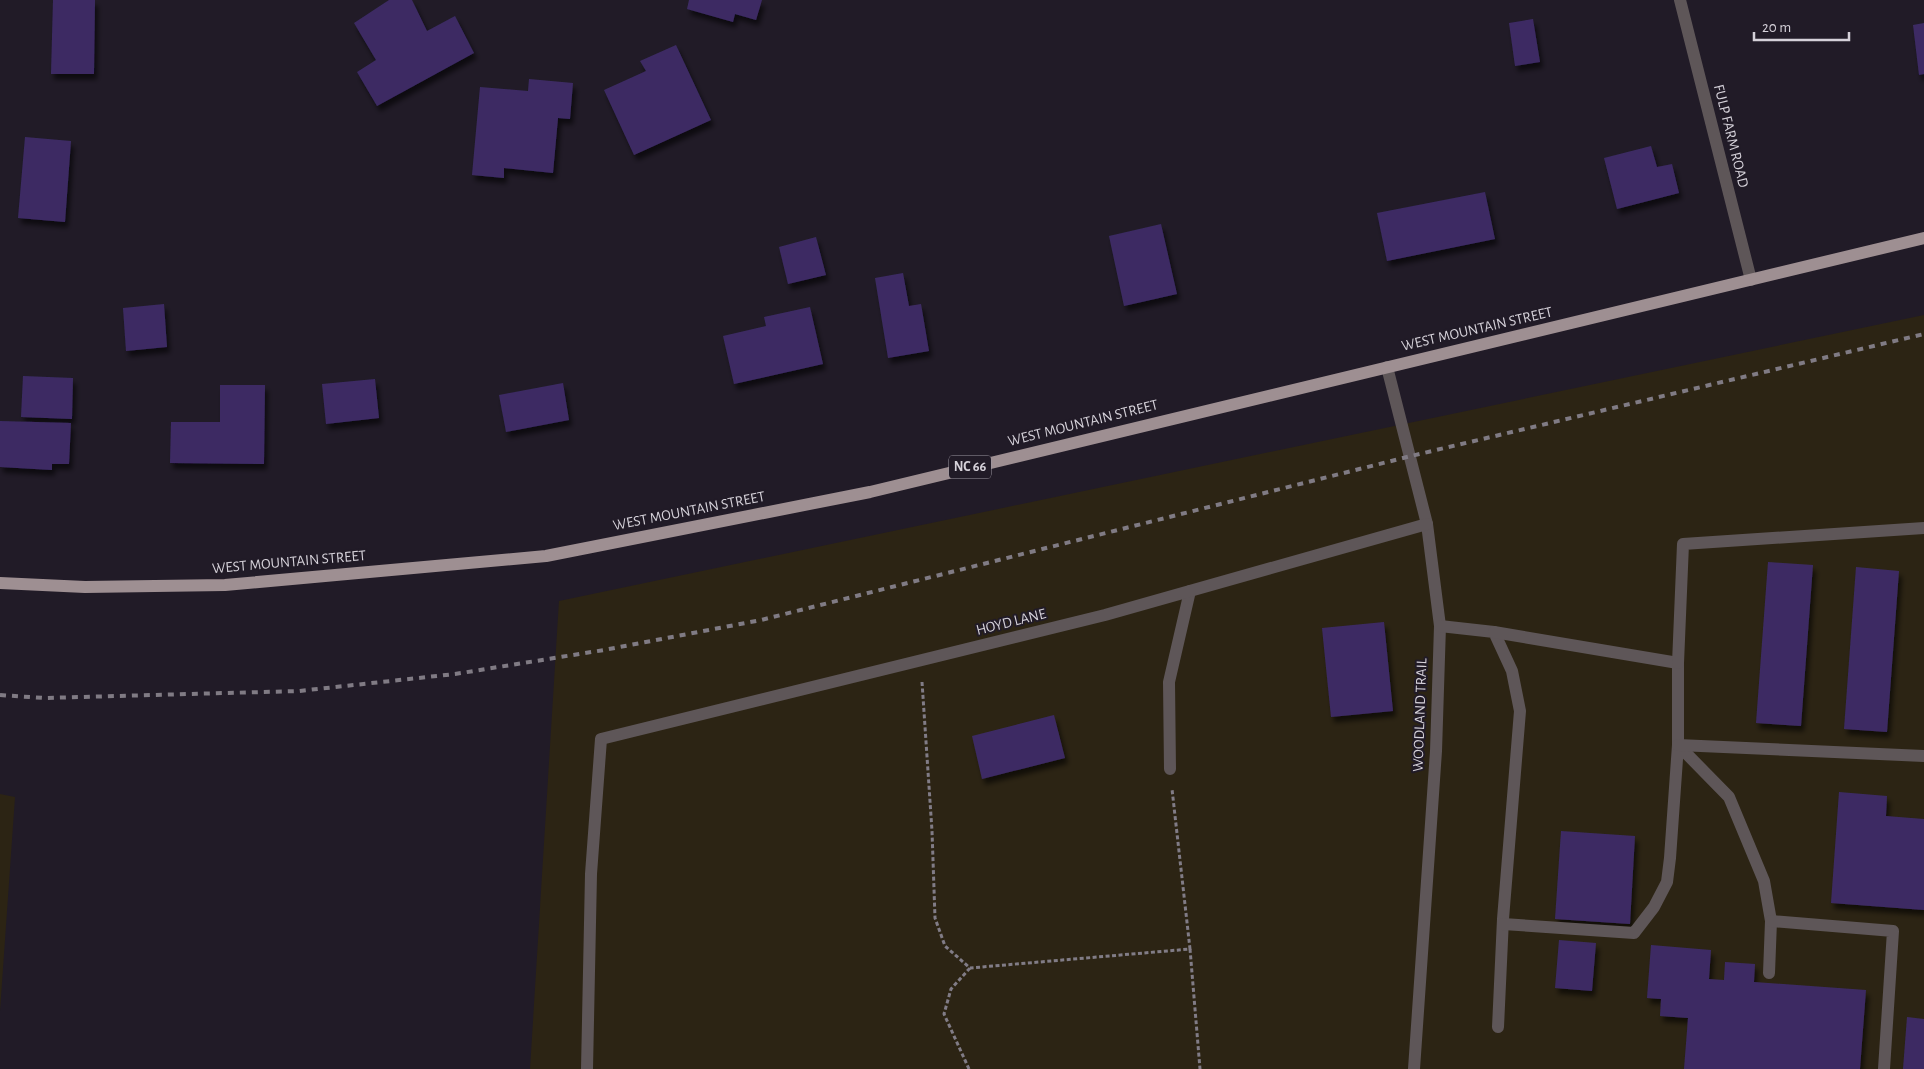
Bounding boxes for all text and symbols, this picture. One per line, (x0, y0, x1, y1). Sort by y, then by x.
scale bar (1754, 10, 1849, 42)
text: 20 m (1762, 20, 1791, 35)
street label: FULP FARM ROAD (1711, 83, 1751, 189)
street label: WEST MOUNTAIN STREET (1400, 304, 1555, 354)
street label: WEST MOUNTAIN STREET (1006, 397, 1160, 449)
road number: NC 66 (949, 456, 991, 478)
street label: WEST MOUNTAIN STREET (612, 489, 767, 533)
street label: WEST MOUNTAIN STREET (211, 548, 367, 576)
street label: HOYD LANE (974, 606, 1048, 638)
street label: WOODLAND TRAIL (1411, 657, 1430, 772)

